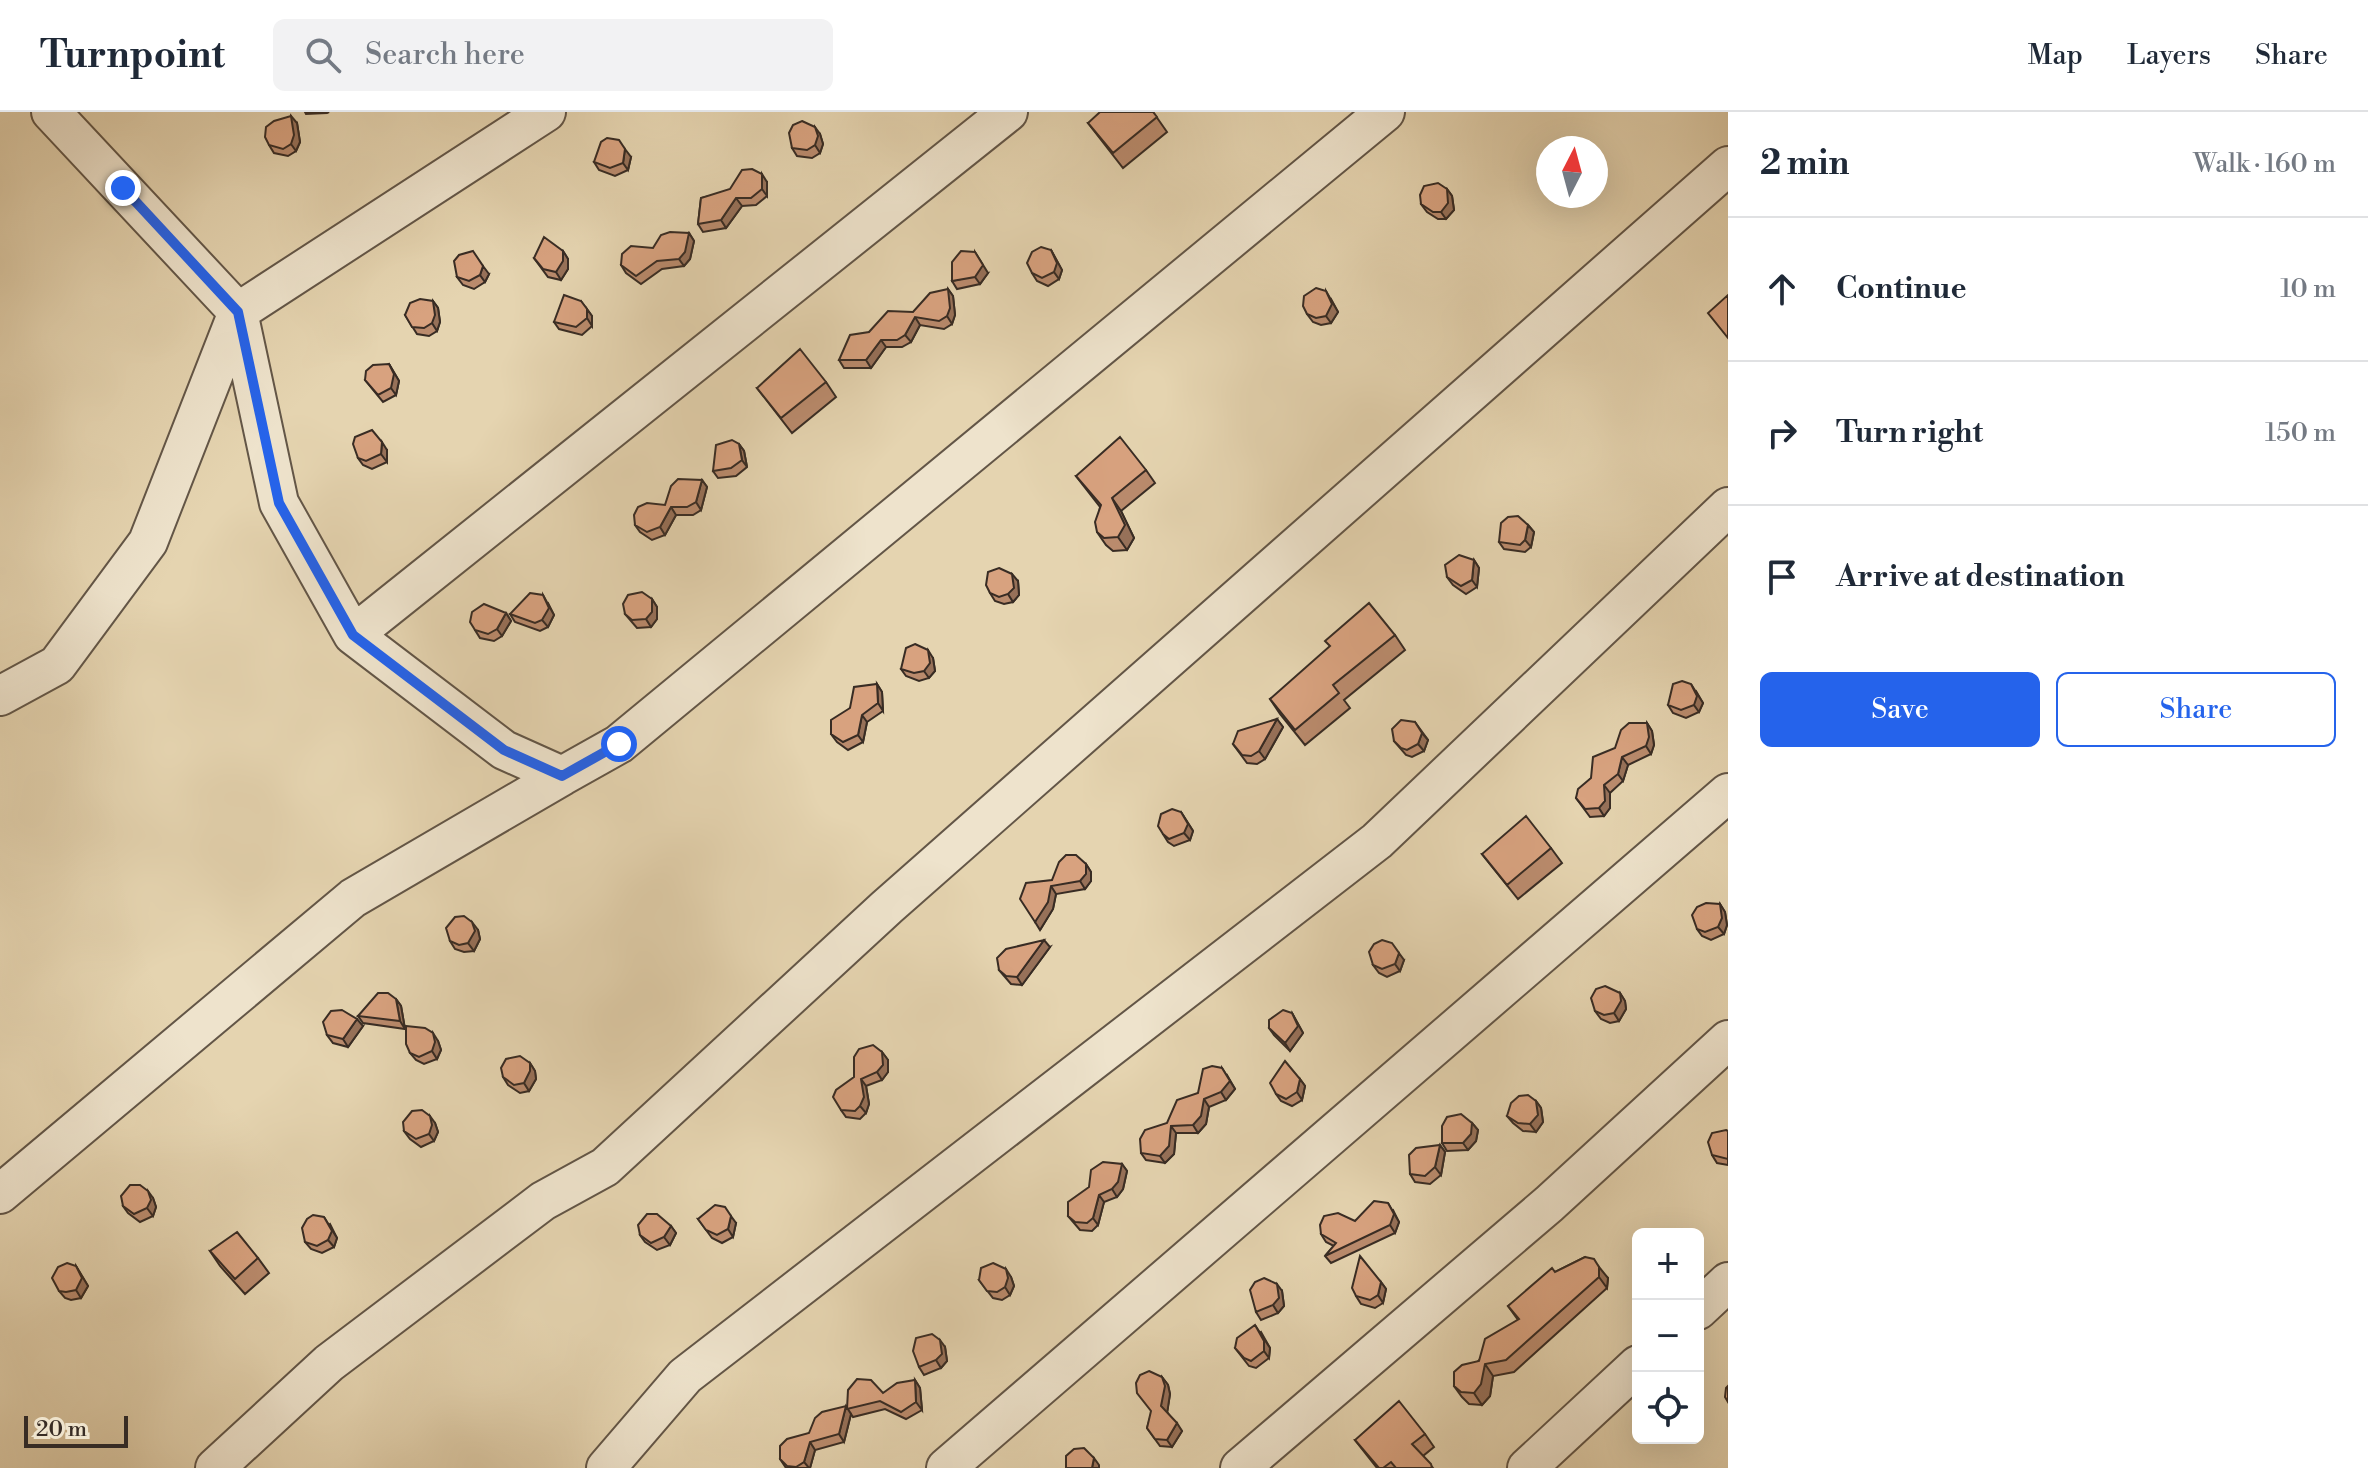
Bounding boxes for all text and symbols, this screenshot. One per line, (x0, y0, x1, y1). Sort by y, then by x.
search box (273, 19, 833, 91)
text: Turnpoint (40, 32, 225, 79)
icon: search (301, 33, 345, 77)
text: Search here (365, 36, 525, 74)
text: Map (2028, 38, 2083, 73)
text: Layers (2127, 38, 2211, 73)
text: Share (2255, 38, 2328, 73)
north arrow (1536, 136, 1608, 208)
text: 2 min (1760, 143, 1849, 185)
text: Walk · 160 m (2193, 148, 2336, 180)
route end (105, 170, 141, 206)
icon: ahead (1760, 267, 1804, 311)
text: Continue (1836, 270, 1967, 308)
text: 10 m (2280, 273, 2336, 305)
icon: right (1760, 411, 1804, 455)
text: Turn right (1836, 414, 1983, 452)
text: 150 m (2265, 417, 2336, 449)
icon: arrive (1760, 555, 1804, 599)
text: Arrive at destination (1836, 558, 2125, 596)
button: Save (1760, 672, 2040, 747)
button: Share (2056, 672, 2336, 747)
route start (601, 726, 637, 762)
map controls (1632, 1228, 1704, 1444)
button: + (1632, 1228, 1704, 1300)
button: − (1632, 1300, 1704, 1372)
button: locate (1632, 1372, 1704, 1444)
scale bar (24, 1412, 128, 1448)
text: 20 m (36, 1416, 87, 1443)

